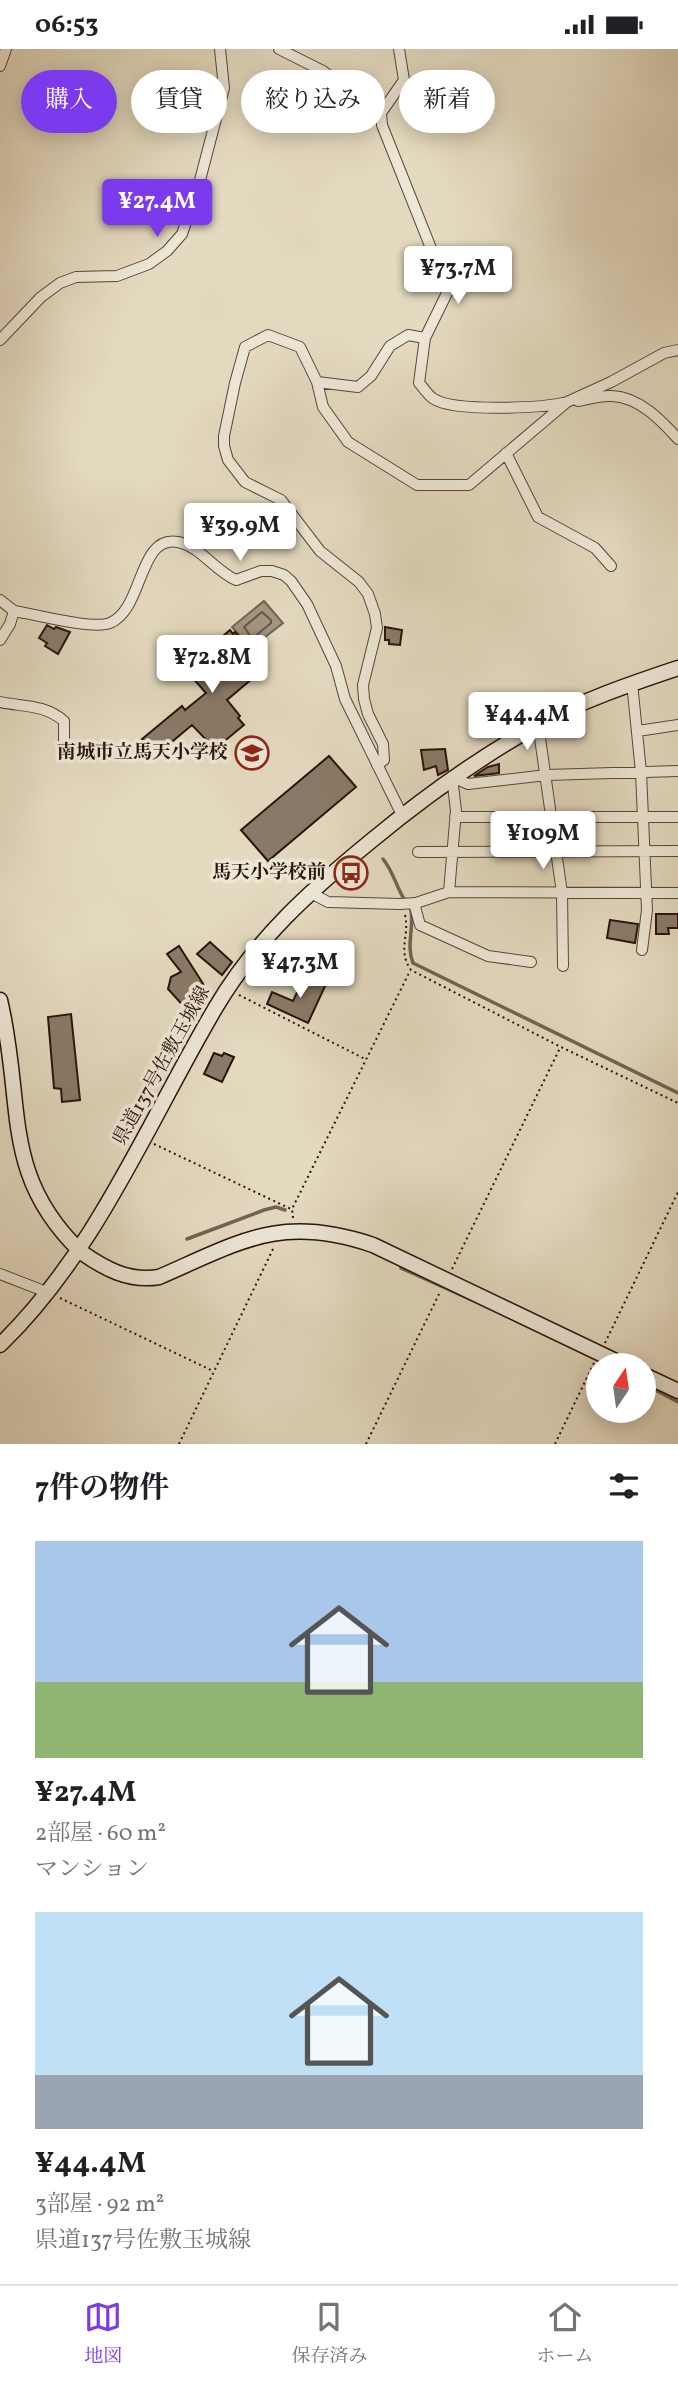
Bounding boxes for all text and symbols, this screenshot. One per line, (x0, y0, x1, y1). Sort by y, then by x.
text: 06:53 (35, 7, 99, 43)
chip: 購入 (21, 70, 117, 133)
chip: 賃貸 (131, 70, 227, 133)
chip: 絞り込み (241, 70, 385, 133)
chip: 新着 (399, 70, 495, 133)
pin: ¥27.4M (100, 179, 214, 239)
text: ¥27.4M (118, 186, 196, 218)
pin: ¥73.7M (401, 247, 515, 306)
text: ¥73.7M (420, 253, 496, 285)
pin: ¥39.9M (183, 503, 297, 563)
text: ¥39.9M (200, 510, 280, 542)
pin: ¥72.8M (155, 635, 269, 695)
text: ¥72.8M (173, 642, 251, 674)
pin: ¥44.4M (470, 693, 584, 752)
text: ¥44.4M (484, 699, 570, 731)
school or university icon: 南城市立馬天小学校 (233, 734, 271, 772)
place label: 南城市立馬天小学校 (57, 740, 228, 766)
pin: ¥109M (494, 811, 592, 871)
text: ¥109M (507, 818, 579, 850)
bus stop icon: 馬天小学校前 (332, 854, 370, 892)
place label: 馬天小学校前 (212, 860, 326, 886)
pin: ¥47.3M (243, 941, 357, 1000)
text: ¥47.3M (262, 947, 338, 979)
street label: 県道137号佐敷玉城線 (107, 982, 217, 1150)
north arrow (586, 1353, 656, 1423)
map controls (586, 1353, 656, 1423)
icon: filters (605, 1467, 643, 1505)
text: 7件の物件 (35, 1468, 169, 1510)
icon: home (276, 1587, 402, 1713)
text: ¥27.4M (35, 1772, 136, 1814)
text: 2部屋 · 60 m² (35, 1818, 166, 1850)
text: マンション (35, 1854, 149, 1886)
icon: home (276, 1958, 402, 2084)
text: ¥44.4M (35, 2143, 146, 2185)
text: 3部屋 · 92 m² (35, 2189, 164, 2221)
text: 県道137号佐敷玉城線 (35, 2225, 251, 2257)
tab: 地図 (84, 2298, 123, 2370)
tab: 保存済み (291, 2298, 368, 2370)
tab: ホーム (536, 2298, 594, 2370)

